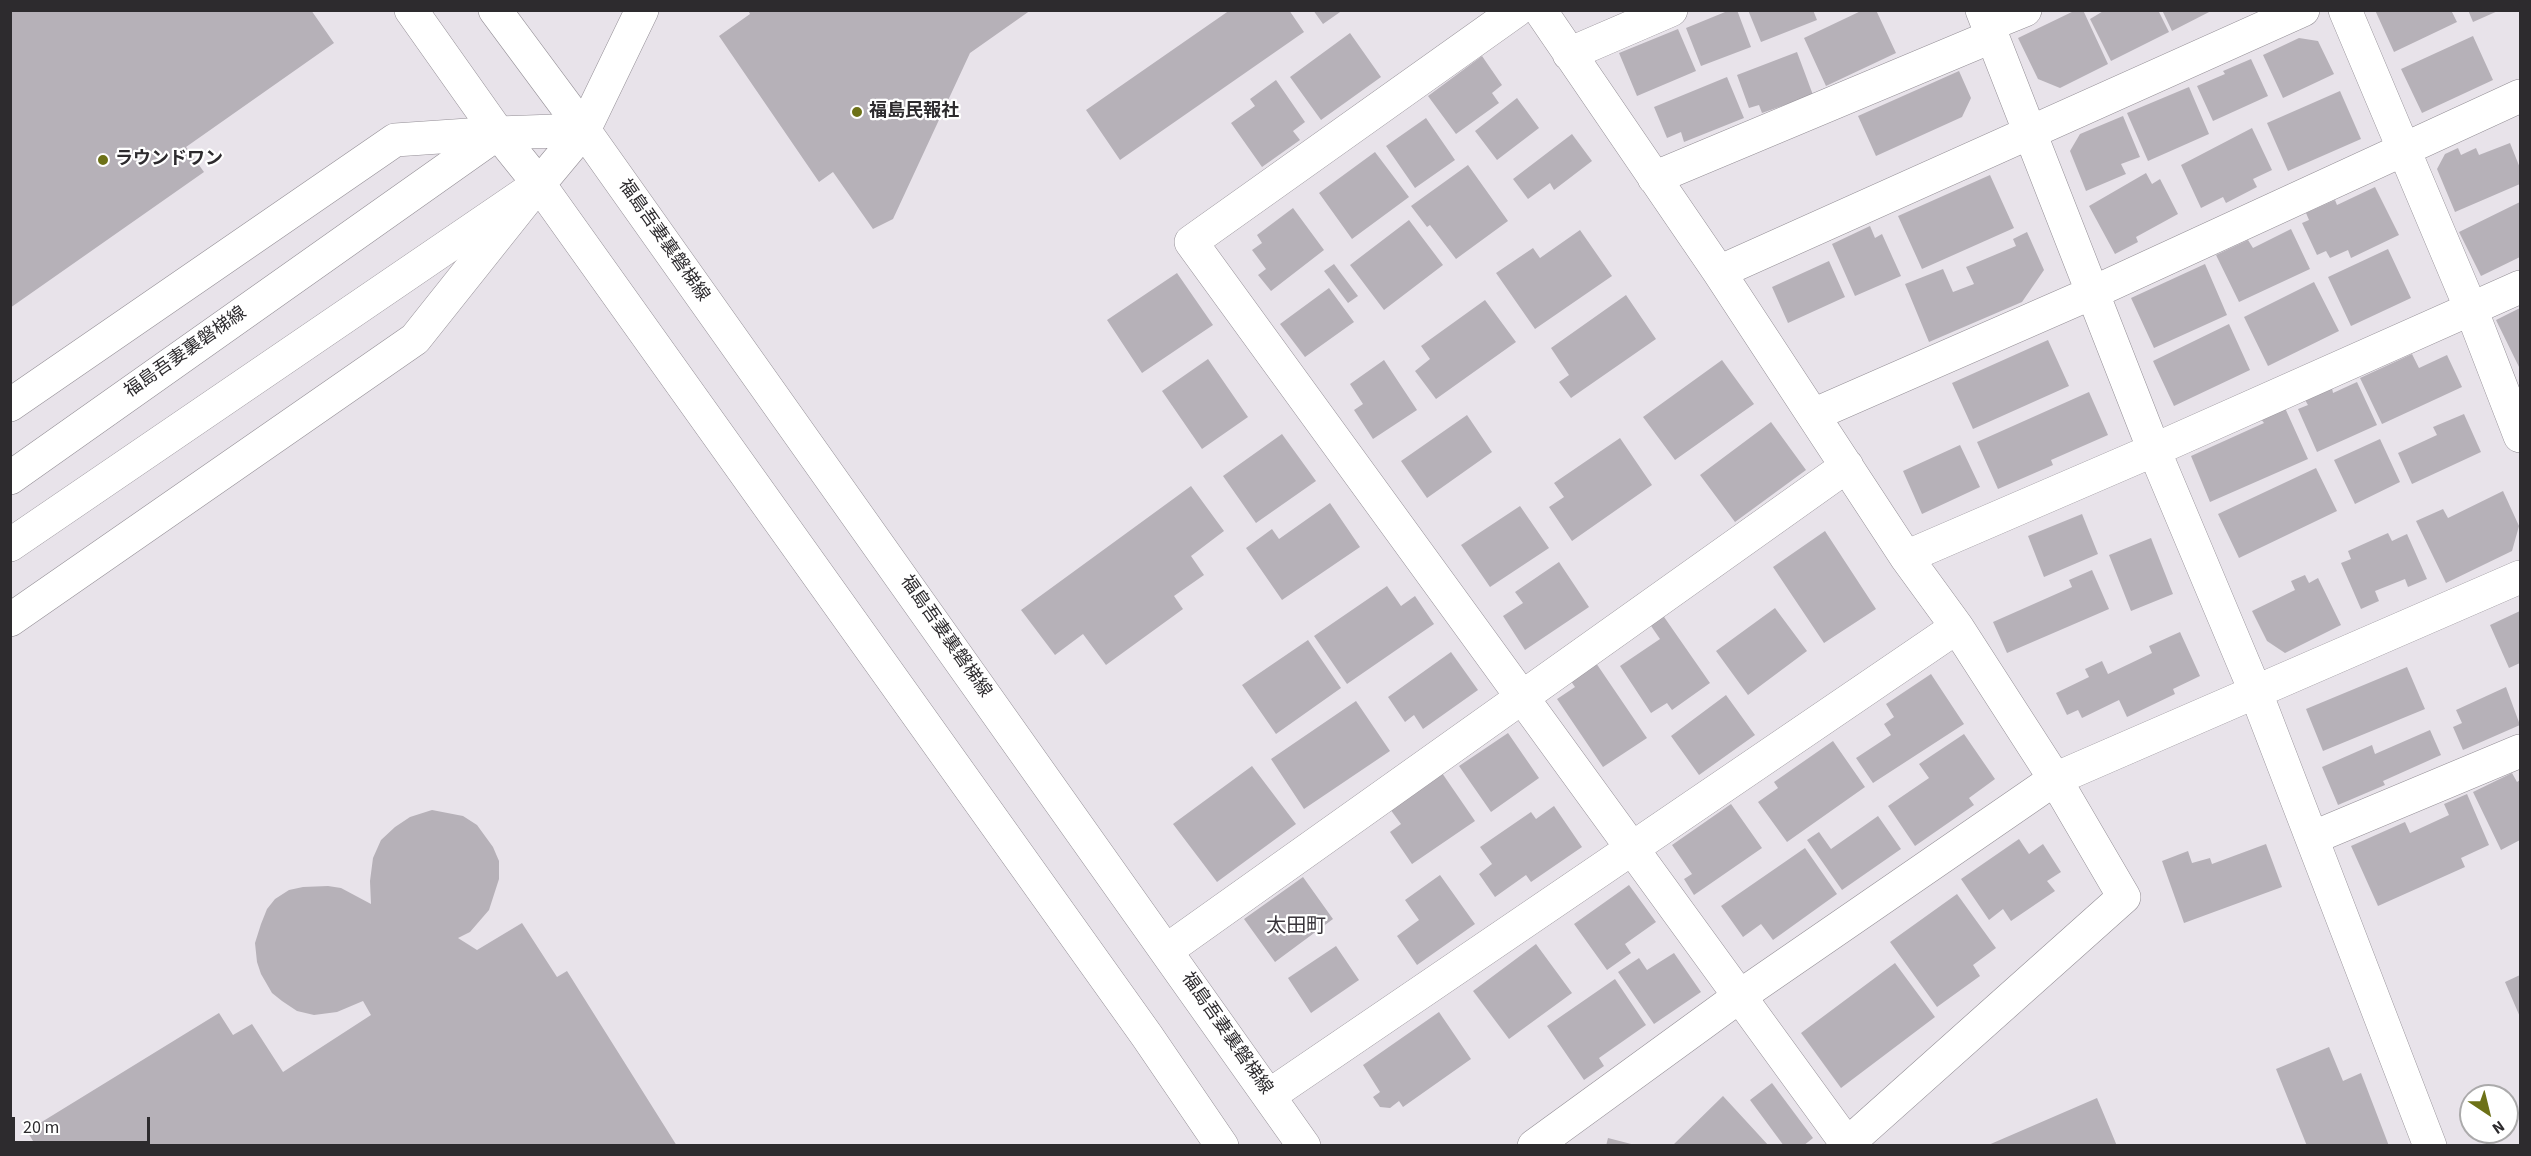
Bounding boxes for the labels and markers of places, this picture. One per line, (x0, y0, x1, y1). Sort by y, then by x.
place label: 福島民報社 (869, 101, 959, 123)
marker: 福島民報社 (850, 105, 864, 119)
place label: ラウンドワン (115, 149, 223, 171)
marker: ラウンドワン (96, 153, 110, 167)

